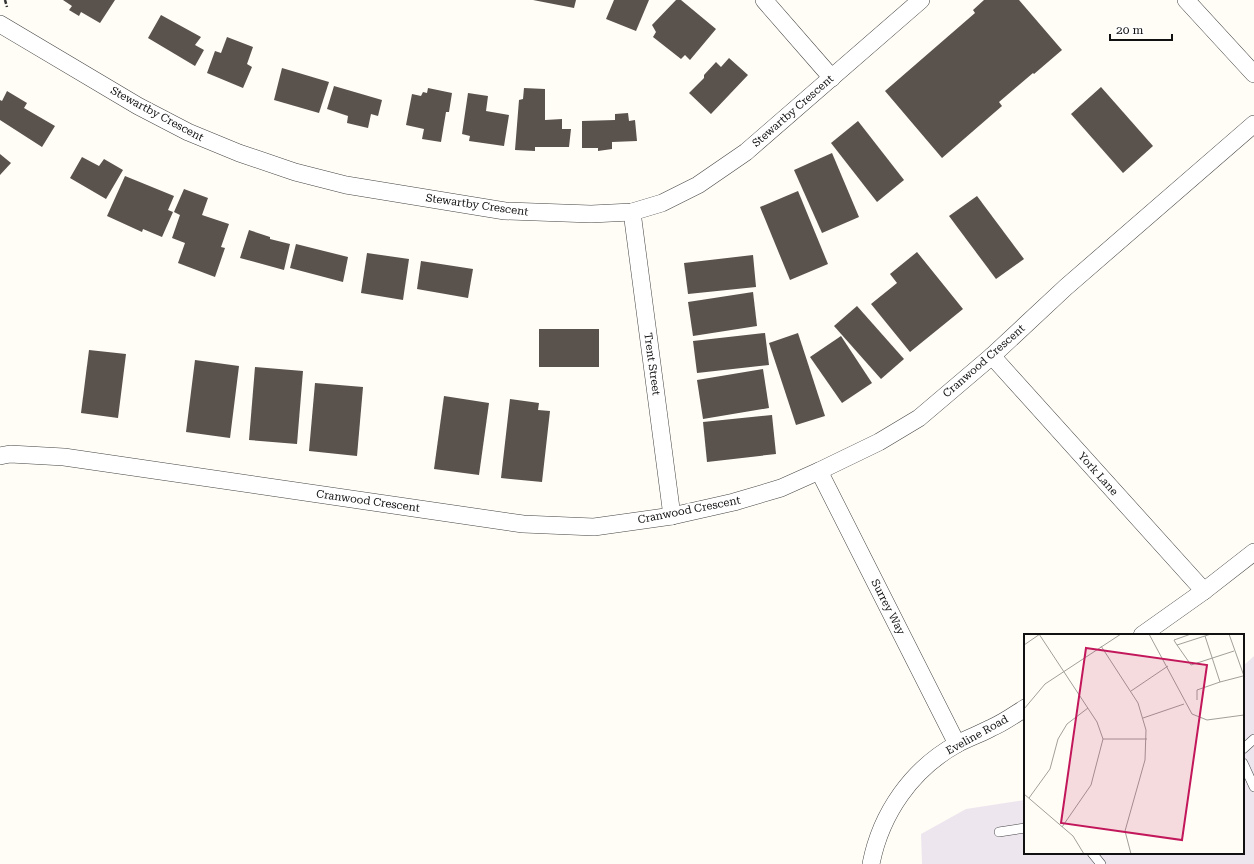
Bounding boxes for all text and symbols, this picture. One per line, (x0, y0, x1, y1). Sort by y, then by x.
scale bar (1110, 16, 1172, 42)
text: 20 m (1116, 23, 1143, 37)
street label: Stewartby Crescent (750, 72, 836, 150)
street label: Stewartby Crescent (108, 84, 206, 144)
street label: Stewartby Crescent (425, 191, 529, 219)
street label: Cranwood Crescent (940, 322, 1028, 400)
street label: Trent Street (641, 332, 663, 396)
street label: York Lane (1075, 450, 1121, 498)
street label: Cranwood Crescent (315, 487, 421, 515)
street label: Cranwood Crescent (636, 494, 742, 526)
street label: Surrey Way (868, 577, 908, 637)
inset map (1024, 634, 1244, 854)
street label: Eveline Road (944, 713, 1010, 757)

